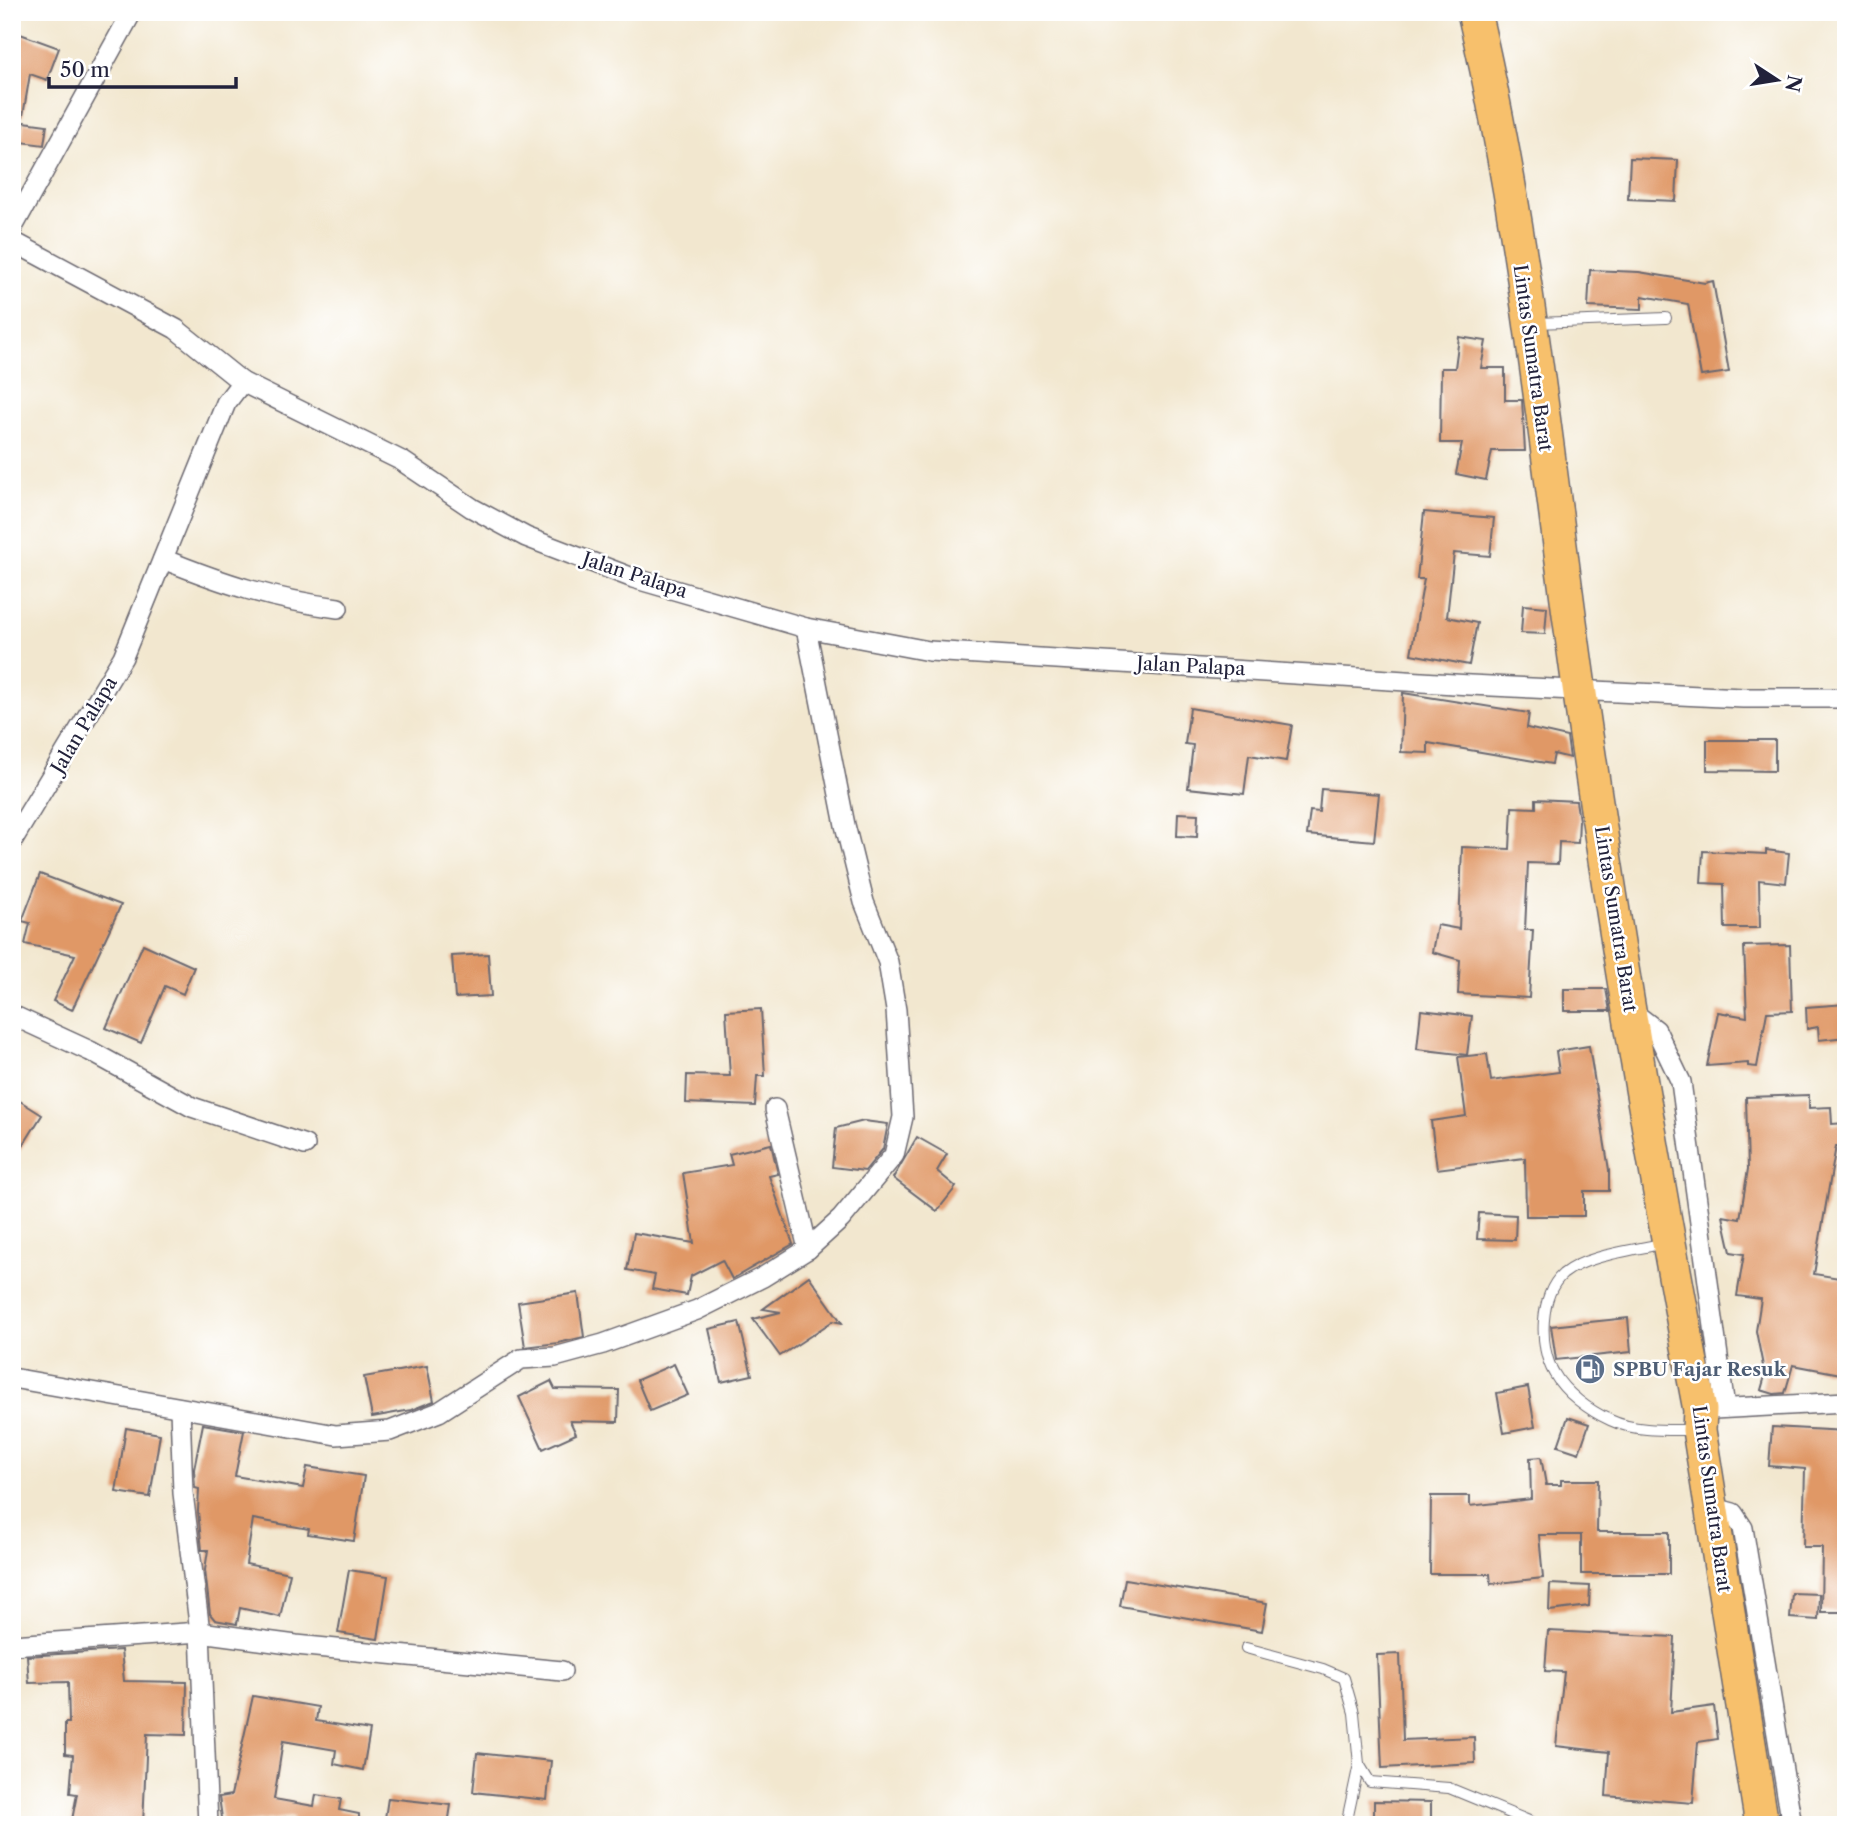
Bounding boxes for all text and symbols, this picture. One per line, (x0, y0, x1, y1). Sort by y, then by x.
scale bar (49, 46, 236, 90)
north arrow (1742, 46, 1812, 116)
text: 50 m (60, 57, 110, 82)
text: N (1780, 73, 1806, 94)
street label: Lintas Sumatra Barat (1508, 263, 1558, 453)
street label: Jalan Palapa (577, 546, 690, 603)
street label: Jalan Palapa (1133, 652, 1246, 680)
street label: Jalan Palapa (45, 672, 122, 780)
street label: Lintas Sumatra Barat (1590, 824, 1642, 1014)
fuel station icon: SPBU Fajar Resuk (1573, 1352, 1607, 1386)
place label: SPBU Fajar Resuk (1613, 1358, 1787, 1381)
street label: Lintas Sumatra Barat (1687, 1404, 1737, 1594)

